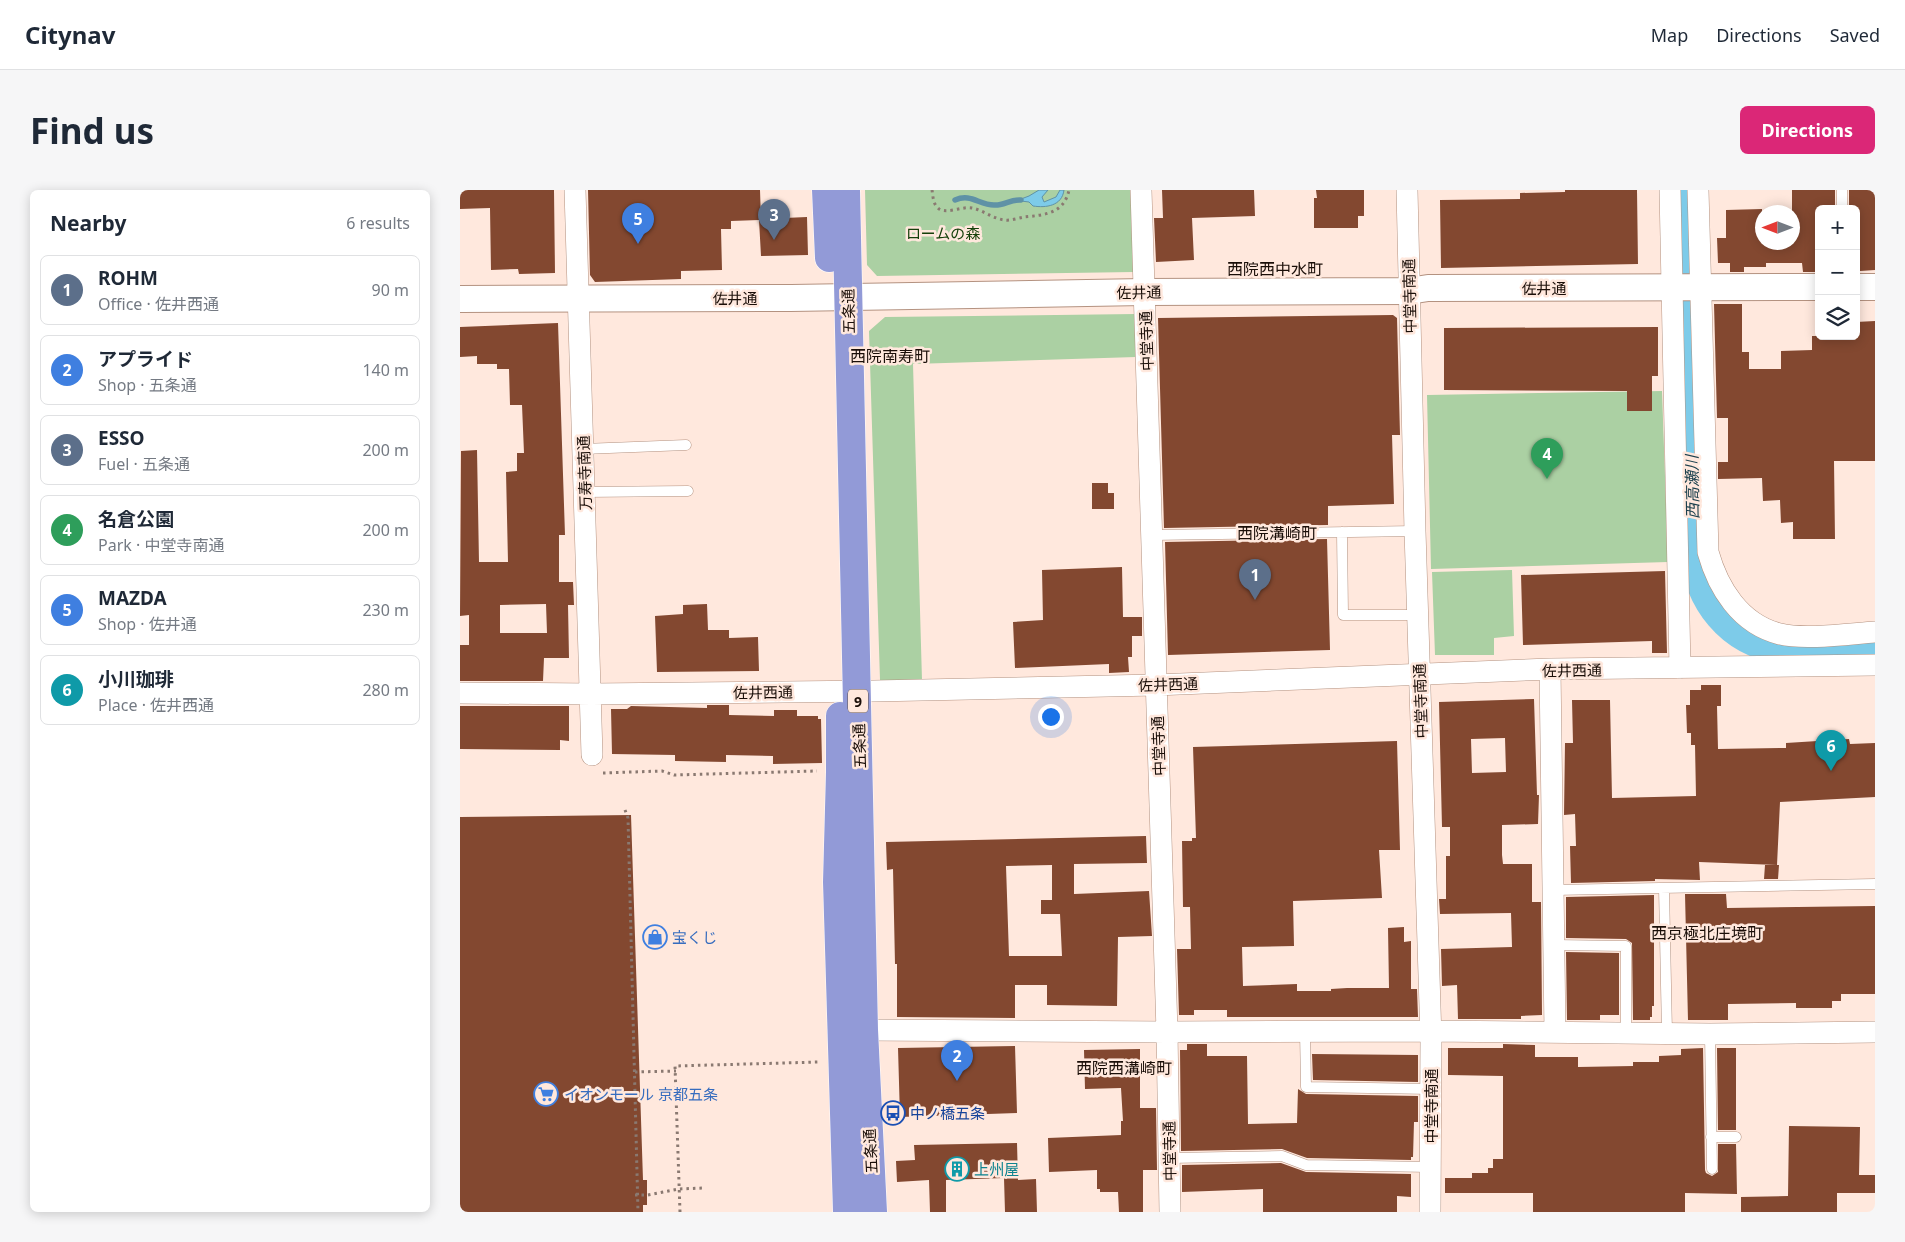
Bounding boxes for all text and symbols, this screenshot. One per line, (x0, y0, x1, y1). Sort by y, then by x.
text: Citynav (25, 18, 115, 51)
text: Map (1651, 23, 1688, 47)
text: Directions (1716, 23, 1802, 47)
text: Saved (1830, 23, 1880, 47)
button: Directions (1740, 106, 1875, 154)
text: Find us (30, 107, 154, 154)
pin: 3 (758, 199, 790, 240)
pin: 5 (622, 203, 654, 244)
north arrow (1755, 205, 1800, 250)
map controls (1815, 205, 1860, 340)
button: + (1815, 205, 1860, 250)
text: Nearby (50, 209, 126, 237)
text: 6 results (346, 212, 410, 234)
park label: ロームの森 (906, 223, 980, 243)
button: − (1815, 250, 1860, 295)
district label: 西院西中水町 (1227, 258, 1323, 280)
street label: 中堂寺南通 (1398, 258, 1420, 334)
text: ROHM (98, 265, 158, 291)
street label: 佐井通 (1521, 278, 1567, 298)
text: 1 (62, 279, 72, 301)
text: 90 m (372, 279, 409, 301)
street label: 佐井通 (1116, 282, 1162, 302)
street label: 佐井通 (712, 288, 758, 308)
street label: 五条通 (838, 288, 858, 334)
text: Office · 佐井西通 (98, 293, 219, 315)
button: layers (1815, 295, 1860, 340)
street label: 中堂寺通 (1135, 311, 1157, 371)
district label: 西院南寿町 (850, 345, 930, 367)
text: アプライド (98, 346, 193, 372)
text: 2 (62, 359, 72, 381)
text: 140 m (362, 359, 409, 381)
text: Shop · 五条通 (98, 374, 197, 396)
text: ESSO (98, 425, 145, 451)
street label: 万寿寺南通 (573, 435, 595, 511)
pin: 4 (1531, 438, 1563, 479)
text: 3 (62, 439, 72, 461)
text: 200 m (362, 439, 409, 461)
text: Fuel · 五条通 (98, 453, 190, 475)
water label: 西高瀬川 (1680, 453, 1704, 519)
text: 名倉公園 (98, 506, 174, 532)
text: 4 (62, 519, 72, 541)
text: 200 m (362, 519, 409, 541)
district label: 西院溝崎町 (1237, 522, 1317, 544)
text: Park · 中堂寺南通 (98, 534, 224, 556)
pin: 1 (1239, 559, 1271, 600)
text: MAZDA (98, 585, 167, 611)
text: 5 (62, 599, 72, 621)
text: 230 m (362, 599, 409, 621)
text: Shop · 佐井通 (98, 613, 197, 635)
street label: 佐井西通 (1542, 659, 1602, 681)
street label: 中堂寺南通 (1409, 663, 1431, 739)
text: 小川珈琲 (98, 666, 174, 692)
street label: 佐井西通 (1138, 673, 1198, 695)
text: 6 (62, 679, 72, 701)
text: 280 m (362, 679, 409, 701)
street label: 佐井西通 (733, 681, 793, 703)
road number: 9 (848, 690, 868, 712)
text: Place · 佐井西通 (98, 694, 214, 716)
your location (1038, 704, 1064, 730)
street label: 中堂寺通 (1147, 716, 1169, 776)
street label: 五条通 (848, 723, 870, 769)
pin: 6 (1815, 730, 1847, 771)
district label: 西京極北庄境町 (1651, 922, 1763, 944)
shop icon: 宝くじ (642, 924, 668, 950)
place label: 宝くじ (672, 927, 717, 947)
pin: 2 (941, 1040, 973, 1081)
district label: 西院西溝崎町 (1076, 1057, 1172, 1079)
street label: 中堂寺南通 (1421, 1068, 1441, 1144)
supermarket icon: イオンモール 京都五条 (533, 1081, 559, 1107)
place label: イオンモール 京都五条 (564, 1084, 718, 1104)
bus stop icon: 中ノ橋五条 (880, 1100, 906, 1126)
place label: 中ノ橋五条 (910, 1103, 985, 1123)
street label: 中堂寺通 (1158, 1121, 1180, 1181)
street label: 五条通 (859, 1128, 881, 1174)
building icon: 上州屋 (944, 1156, 970, 1182)
place label: 上州屋 (974, 1159, 1019, 1179)

